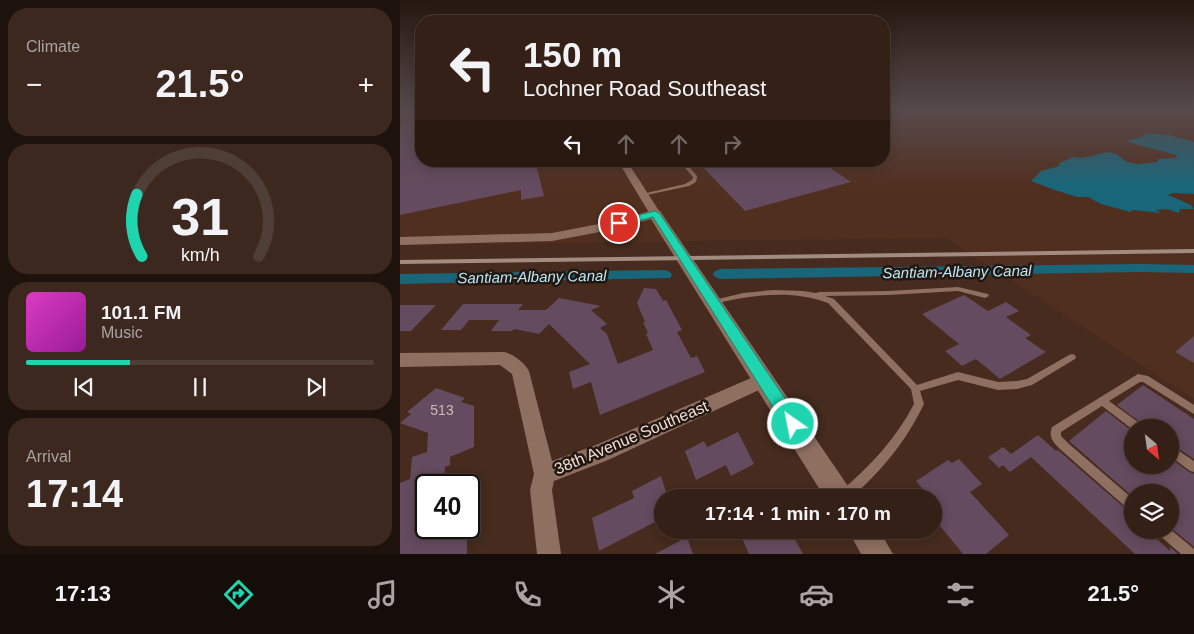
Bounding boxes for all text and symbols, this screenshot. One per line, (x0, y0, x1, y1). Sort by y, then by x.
icon: left (440, 35, 505, 100)
text: 150 m (523, 35, 622, 74)
text: Climate (26, 38, 80, 55)
text: 21.5° (155, 63, 245, 105)
text: − (26, 69, 42, 100)
text: + (358, 69, 374, 100)
text: Lochner Road Southeast (523, 76, 766, 101)
icon: left (559, 130, 587, 158)
icon: ahead (612, 130, 640, 158)
icon: ahead (665, 130, 693, 158)
icon: right (718, 130, 746, 158)
text: 31 (171, 188, 229, 246)
pin (598, 202, 640, 244)
icon: arrive (605, 209, 633, 237)
text: km/h (181, 245, 219, 265)
water label: Santiam-Albany Canal (882, 262, 1032, 281)
water label: Santiam-Albany Canal (457, 267, 607, 286)
text: 101.1 FM (101, 302, 181, 323)
text: Music (101, 324, 143, 341)
icon: previous (70, 373, 98, 401)
icon: pause (186, 373, 214, 401)
icon: next (302, 373, 330, 401)
street label: 38th Avenue Southeast (552, 397, 711, 478)
position arrow (766, 397, 818, 449)
house number: 513 (430, 402, 454, 418)
north arrow (1124, 419, 1179, 474)
map controls (1124, 419, 1179, 539)
text: Arrival (26, 448, 71, 465)
text: 17:14 (26, 473, 123, 515)
speed limit sign: 40 (415, 474, 480, 539)
button: layers (1124, 484, 1179, 539)
text: 17:14 · 1 min · 170 m (705, 503, 891, 524)
icon: directions (221, 577, 256, 612)
icon: music (365, 577, 400, 612)
icon: phone (510, 577, 545, 612)
icon: climate (654, 577, 689, 612)
icon: car (799, 577, 834, 612)
icon: filters (943, 577, 978, 612)
text: 17:13 (55, 581, 111, 606)
text: 21.5° (1088, 581, 1139, 606)

